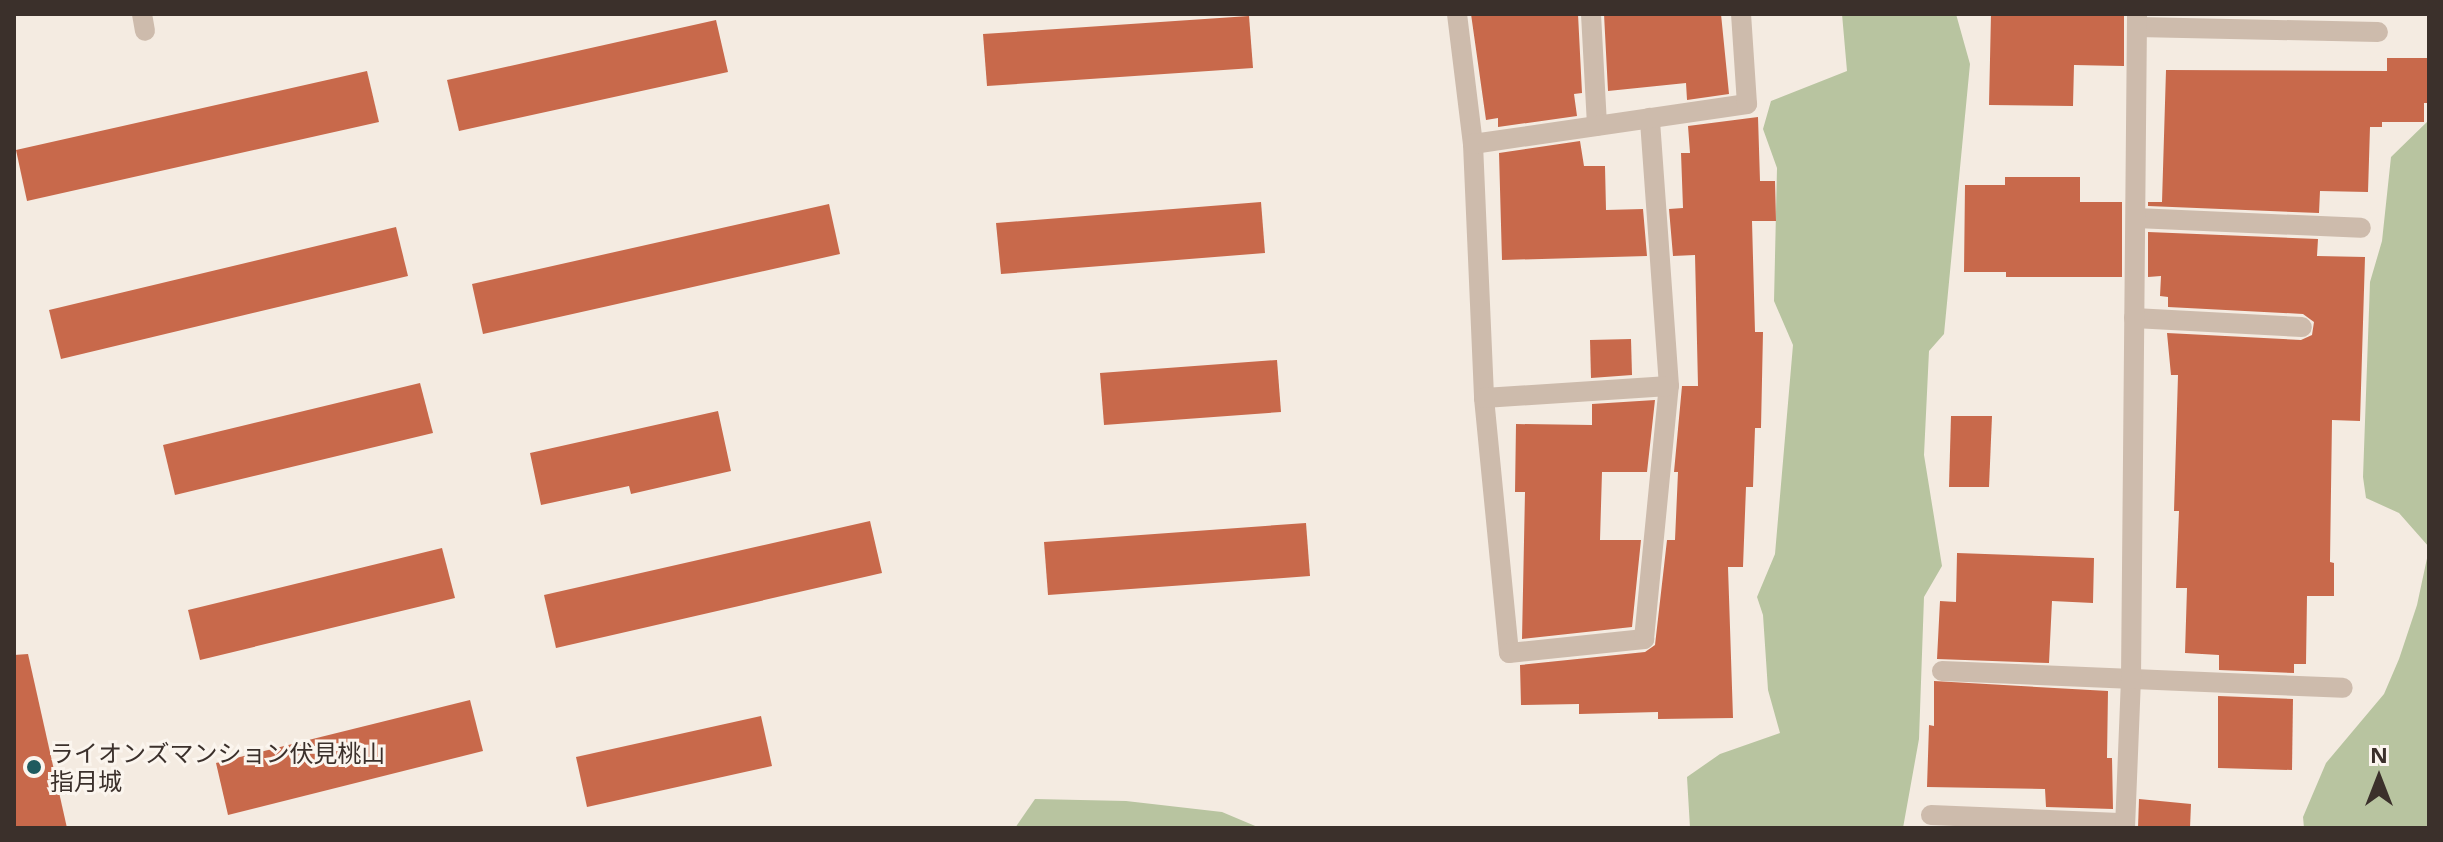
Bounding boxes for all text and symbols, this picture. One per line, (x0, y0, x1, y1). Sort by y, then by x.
north arrow (2339, 738, 2419, 818)
place label: ライオンズマンション伏見桃山 指月城 (50, 739, 386, 795)
text: N (2370, 739, 2388, 769)
marker: ライオンズマンション伏見桃山 指月城 (25, 758, 43, 776)

